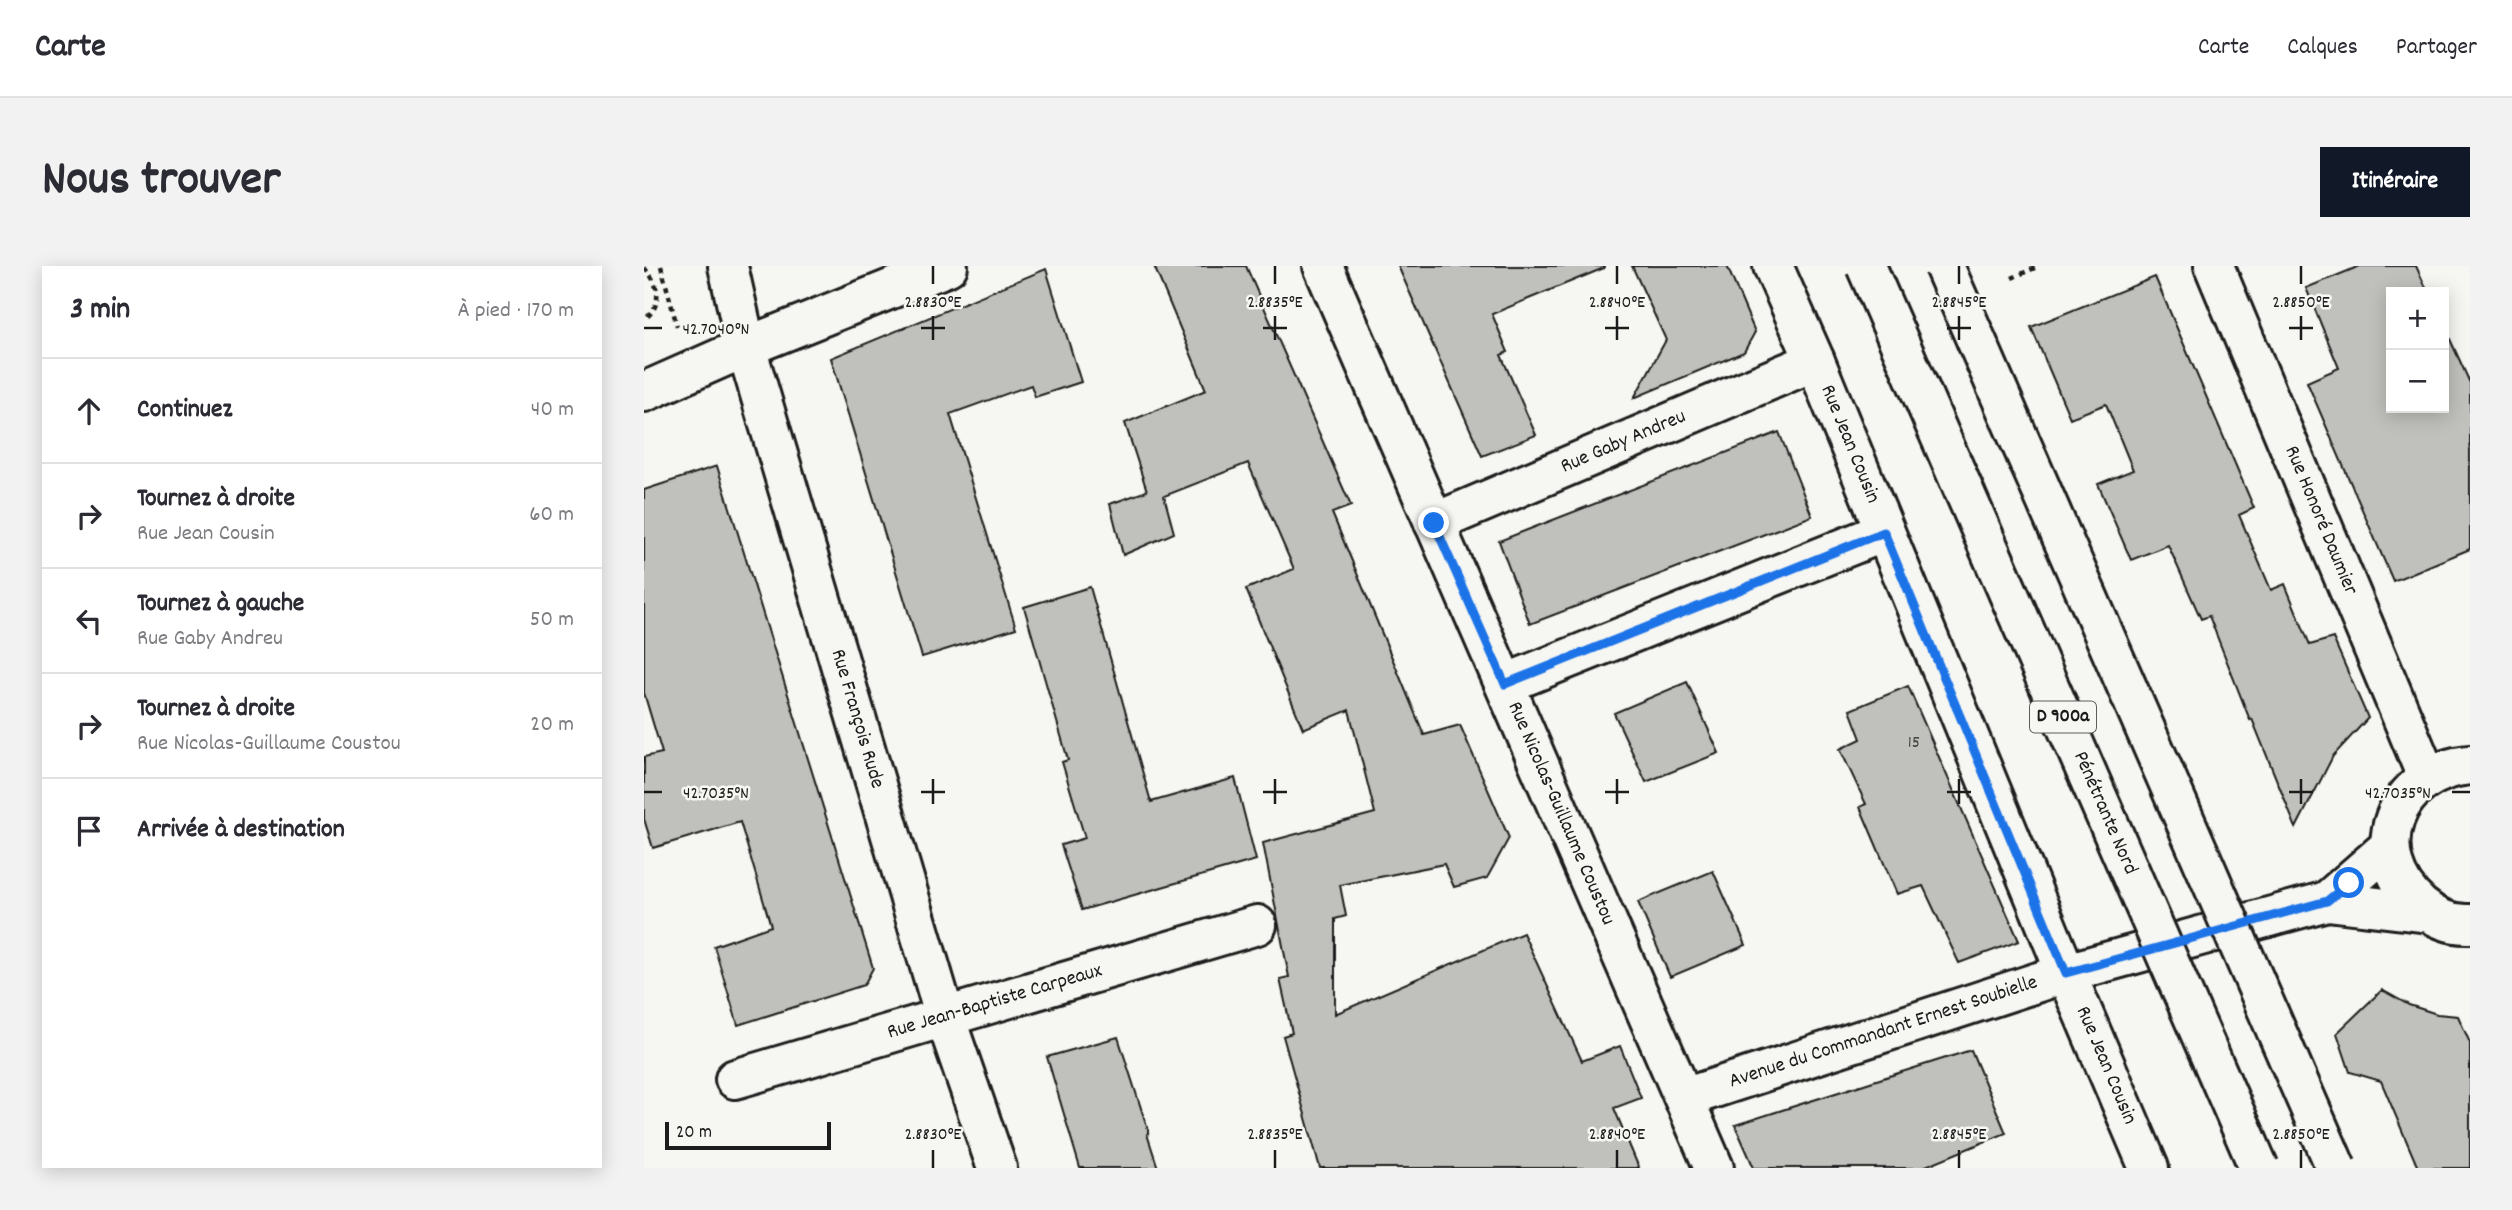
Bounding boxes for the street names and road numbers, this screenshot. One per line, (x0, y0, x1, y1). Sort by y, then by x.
street label: Rue Jean Cousin (1811, 380, 1887, 508)
street label: Rue Gaby Andreu (1556, 402, 1691, 482)
street label: Rue Honoré Daumier (2276, 441, 2365, 600)
street label: Rue François Rude (822, 646, 891, 792)
street label: Rue Nicolas-Guillaume Coustou (1499, 697, 1622, 930)
road number: D 900a (2030, 702, 2096, 732)
street label: Pénétrante Nord (2064, 747, 2145, 880)
street label: Rue Jean-Baptiste Carpeaux (884, 956, 1106, 1048)
street label: Avenue du Commandant Ernest Soubielle (1725, 968, 2042, 1097)
street label: Rue Jean Cousin (2067, 1002, 2144, 1129)

